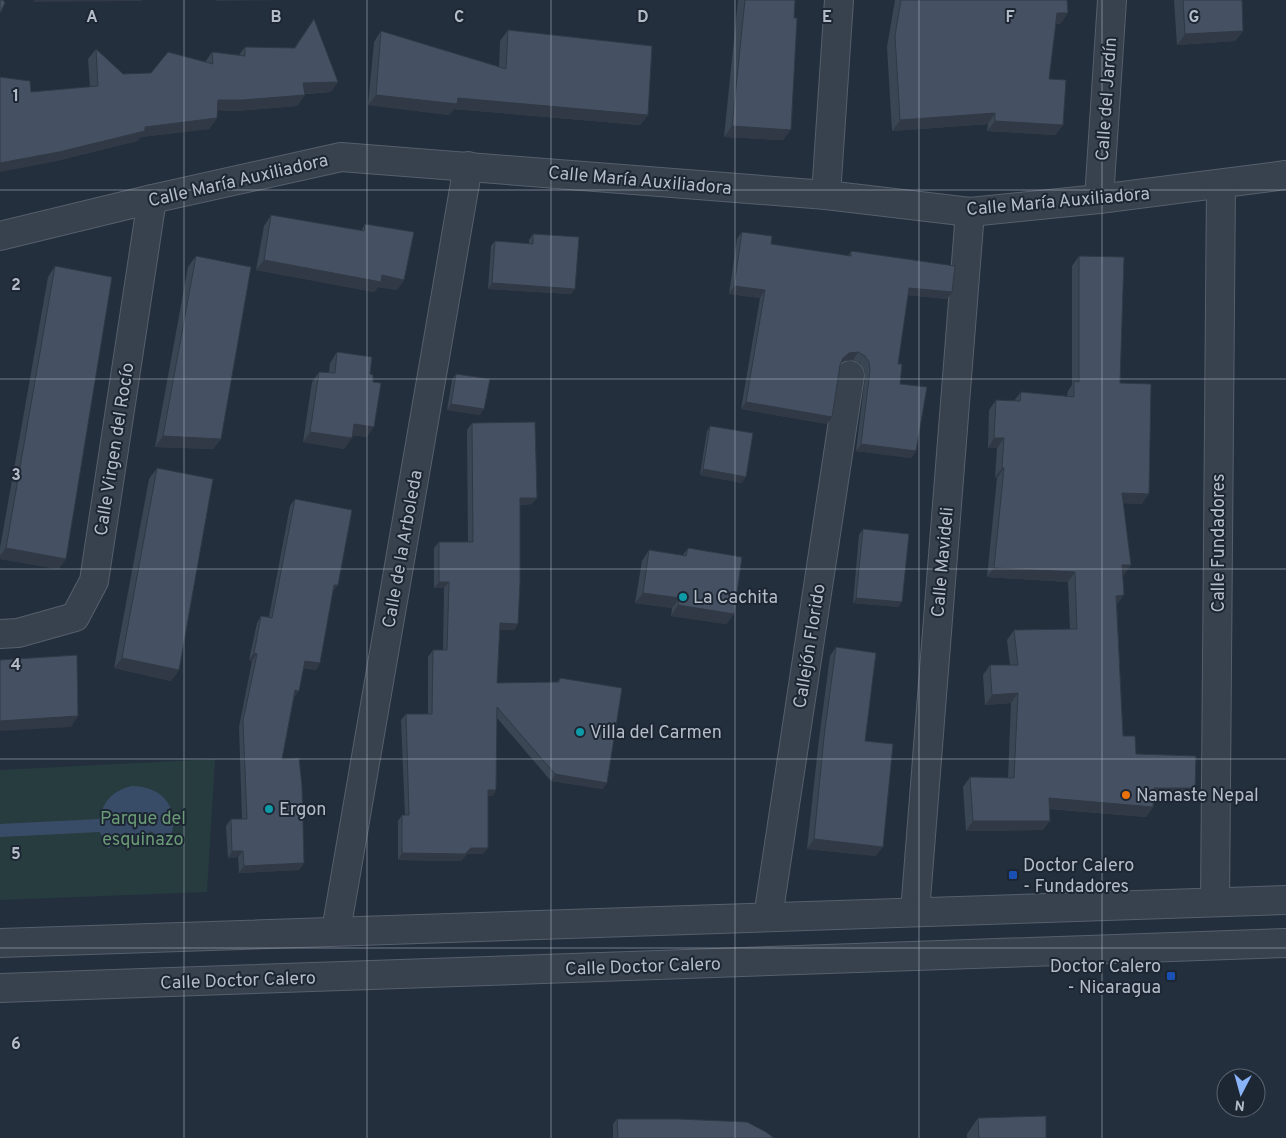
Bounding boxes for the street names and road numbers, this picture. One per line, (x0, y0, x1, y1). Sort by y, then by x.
street label: Calle del Jardín (1092, 36, 1123, 162)
street label: Calle María Auxiliadora (146, 150, 331, 213)
street label: Calle María Auxiliadora (547, 162, 733, 201)
street label: Calle María Auxiliadora (965, 183, 1151, 222)
street label: Calle Virgen del Rocío (90, 361, 141, 538)
street label: Calle de la Arboleda (378, 468, 429, 630)
street label: Calle Fundadores (1208, 473, 1231, 613)
street label: Calle Mavideli (927, 506, 960, 618)
street label: Callejón Florido (789, 582, 832, 710)
street label: Calle Doctor Calero (565, 953, 721, 982)
street label: Calle Doctor Calero (160, 967, 316, 996)

